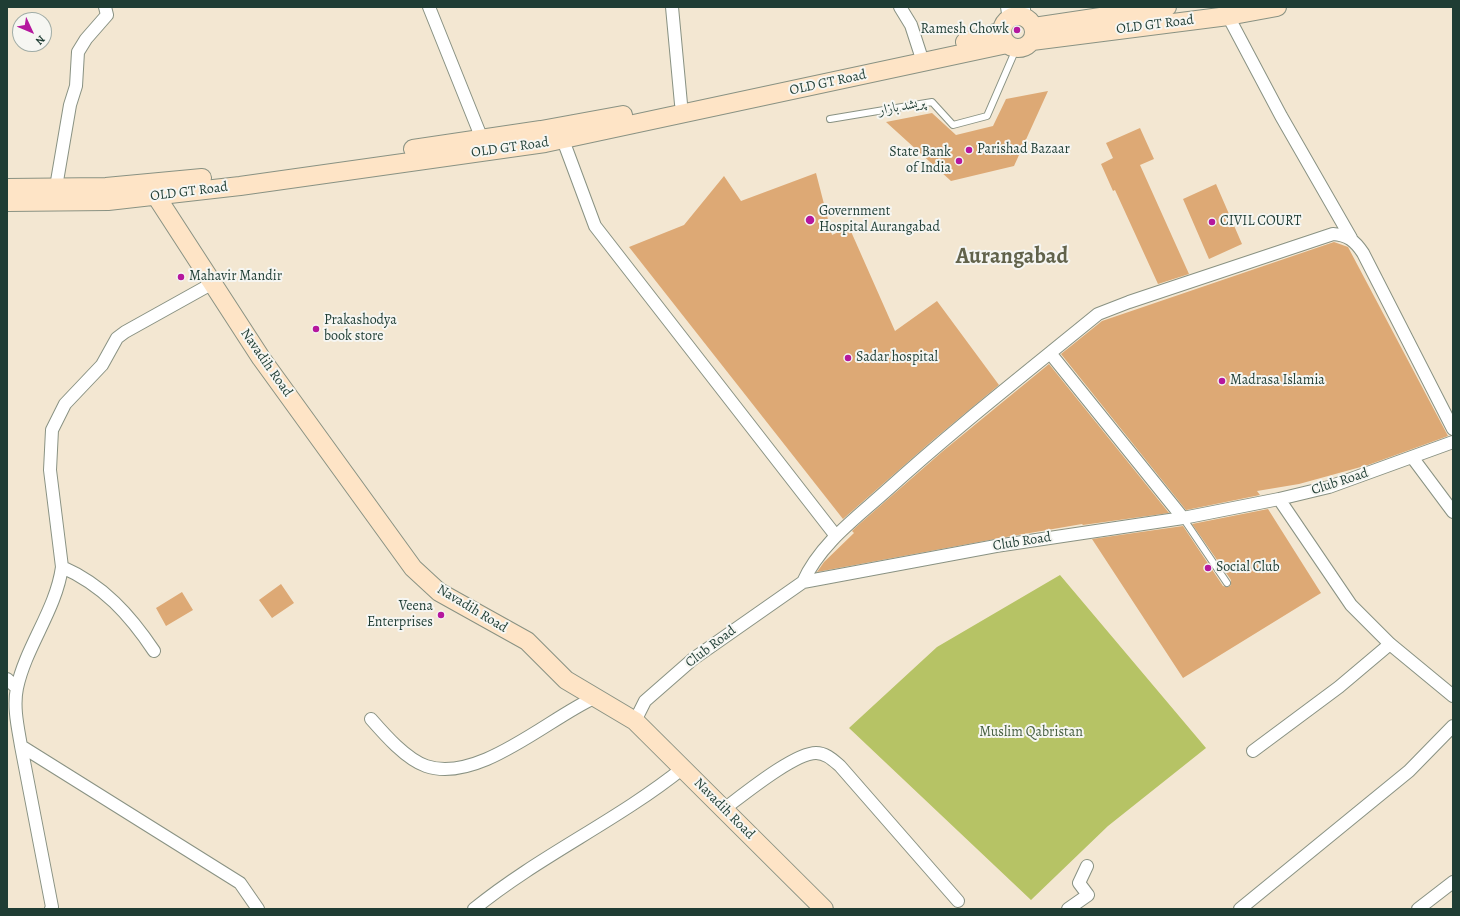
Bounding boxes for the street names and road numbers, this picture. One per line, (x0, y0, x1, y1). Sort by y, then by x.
street label: OLD GT Road (1115, 12, 1195, 38)
street label: OLD GT Road (788, 67, 868, 99)
street label: پریشد بازار (877, 95, 927, 119)
street label: OLD GT Road (470, 134, 550, 162)
street label: OLD GT Road (149, 179, 229, 205)
street label: Navadih Road (236, 326, 296, 400)
street label: Club Road (1309, 465, 1371, 499)
street label: Club Road (992, 529, 1052, 555)
street label: Navadih Road (434, 581, 510, 637)
street label: Club Road (682, 623, 740, 671)
street label: Navadih Road (690, 775, 758, 843)

